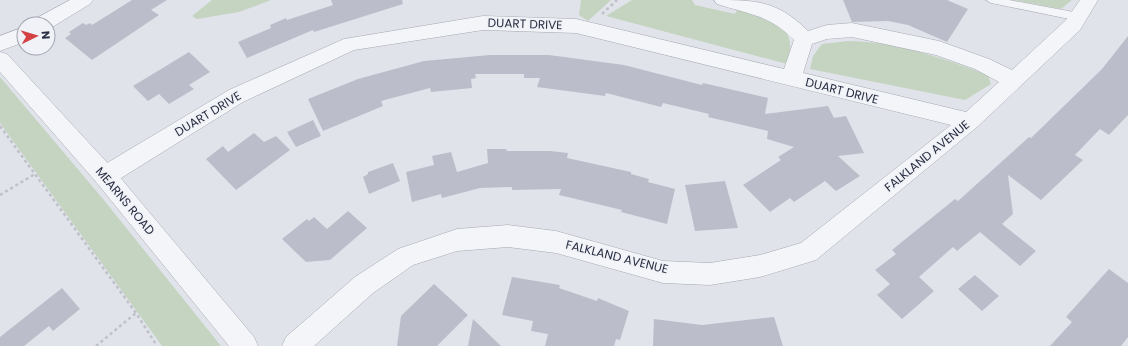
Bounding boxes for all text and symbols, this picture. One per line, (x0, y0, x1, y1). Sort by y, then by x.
street label: DUART DRIVE (487, 14, 563, 33)
north arrow (16, 16, 56, 56)
text: N (38, 30, 54, 40)
street label: DUART DRIVE (804, 73, 880, 108)
street label: DUART DRIVE (171, 87, 244, 140)
street label: FALKLAND AVENUE (881, 116, 973, 195)
street label: MEARNS ROAD (92, 163, 159, 238)
street label: FALKLAND AVENUE (564, 236, 670, 277)

